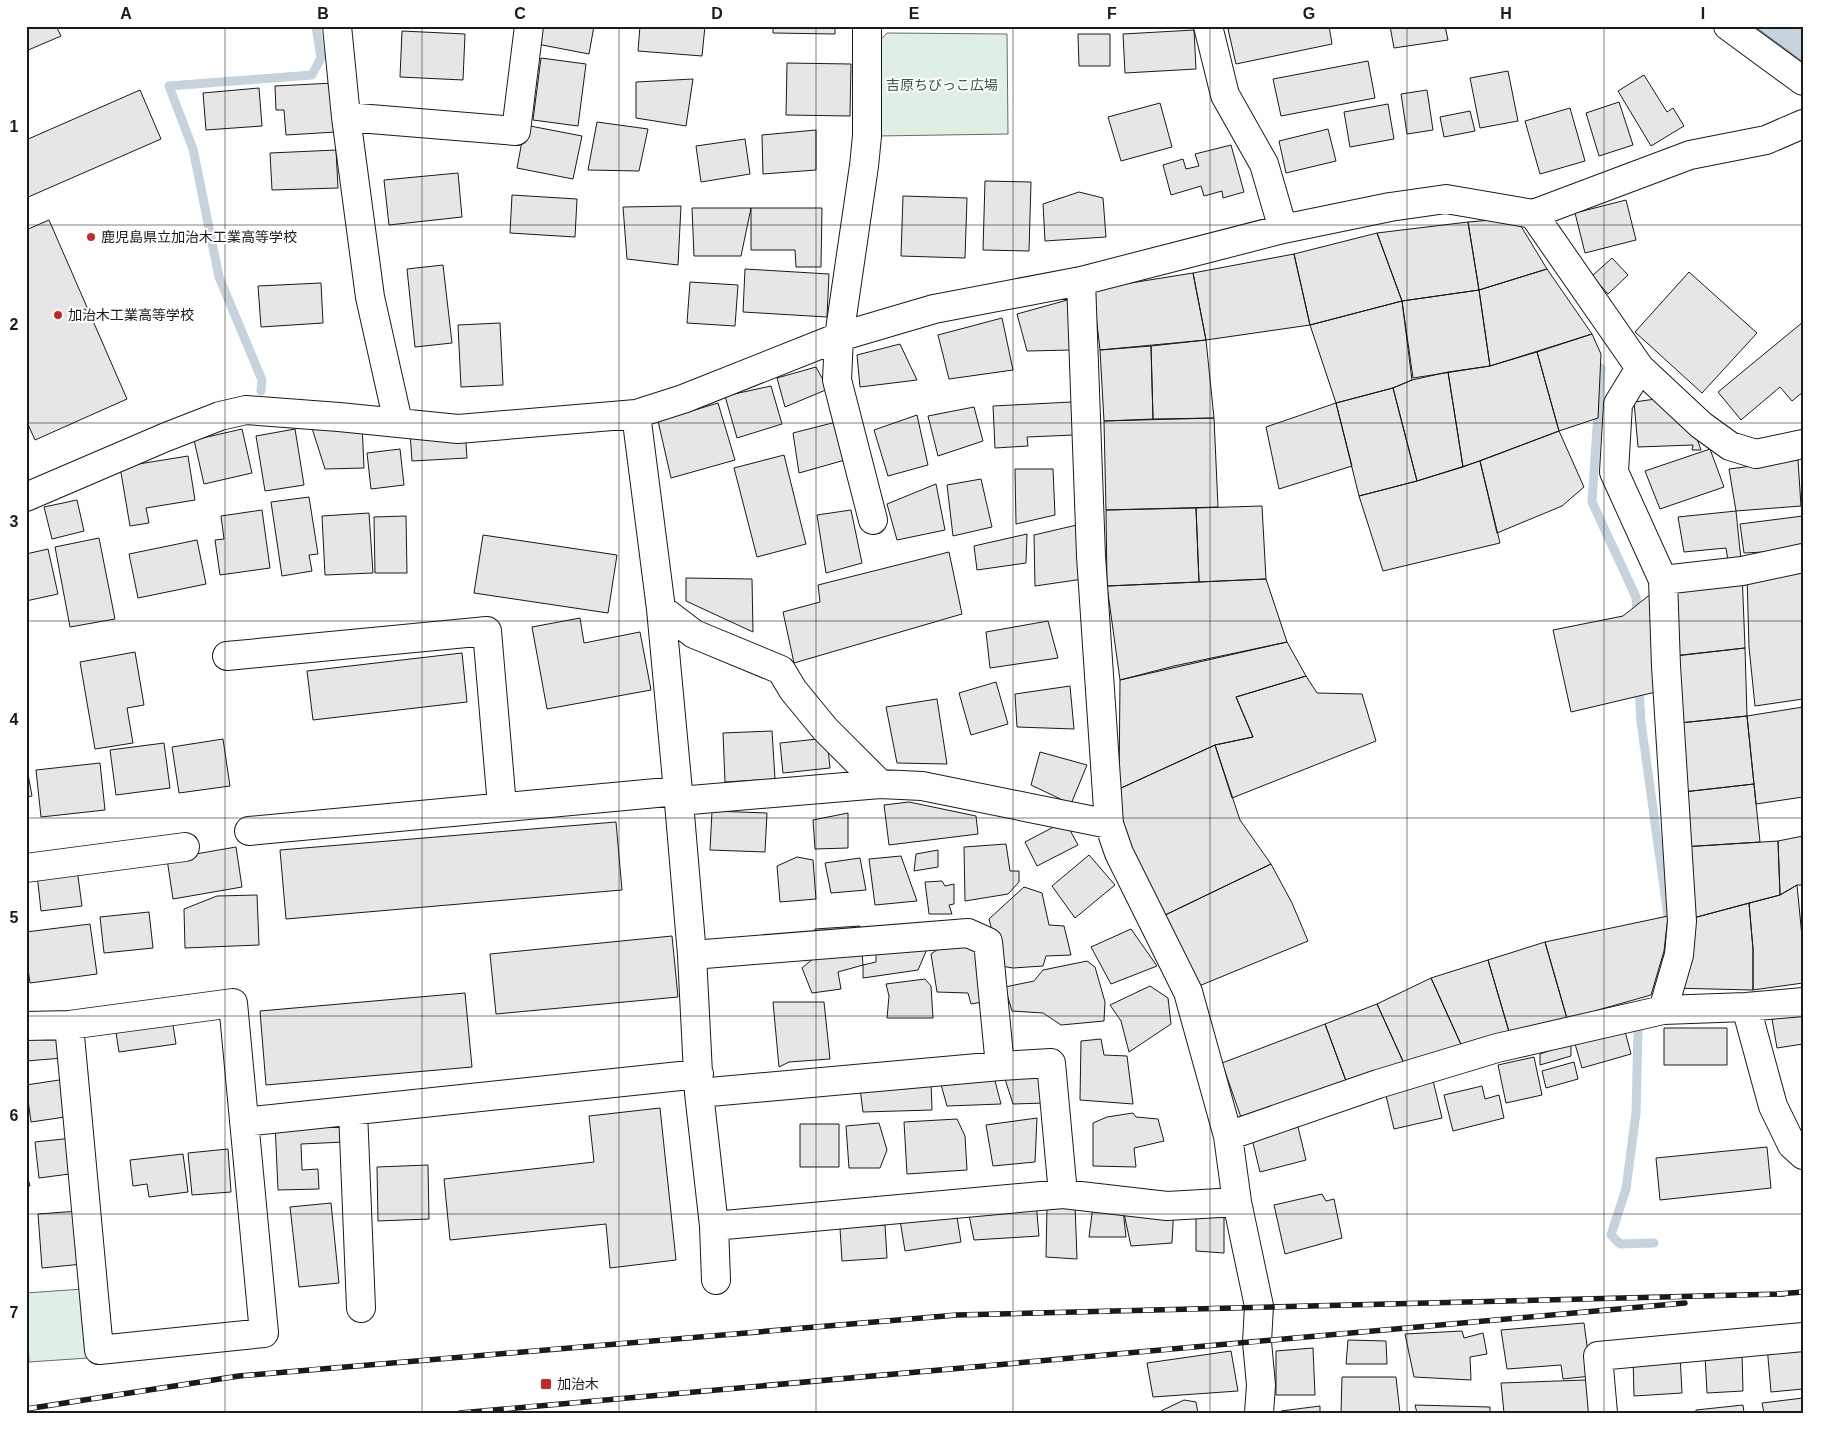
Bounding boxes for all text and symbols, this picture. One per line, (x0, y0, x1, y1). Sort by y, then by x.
text: A (120, 5, 132, 22)
text: B (317, 5, 329, 22)
text: C (514, 5, 526, 22)
text: D (711, 5, 723, 22)
text: E (909, 5, 920, 22)
text: F (1107, 5, 1117, 22)
text: G (1303, 5, 1315, 22)
text: H (1500, 5, 1512, 22)
text: I (1701, 5, 1705, 22)
park label: 吉原ちびっこ広場 (886, 77, 998, 93)
text: 1 (10, 118, 19, 135)
place label: 鹿児島県立加治木工業高等学校 (101, 229, 297, 245)
marker: 鹿児島県立加治木工業高等学校 (85, 231, 97, 243)
place label: 加治木工業高等学校 (68, 307, 194, 323)
marker: 加治木工業高等学校 (52, 309, 64, 321)
text: 2 (10, 316, 19, 333)
text: 3 (10, 513, 19, 530)
text: 4 (10, 711, 19, 728)
text: 5 (10, 909, 19, 926)
text: 6 (10, 1107, 19, 1124)
text: 7 (10, 1304, 19, 1321)
place label: 加治木 (557, 1376, 599, 1392)
marker: 加治木 (539, 1377, 553, 1391)

